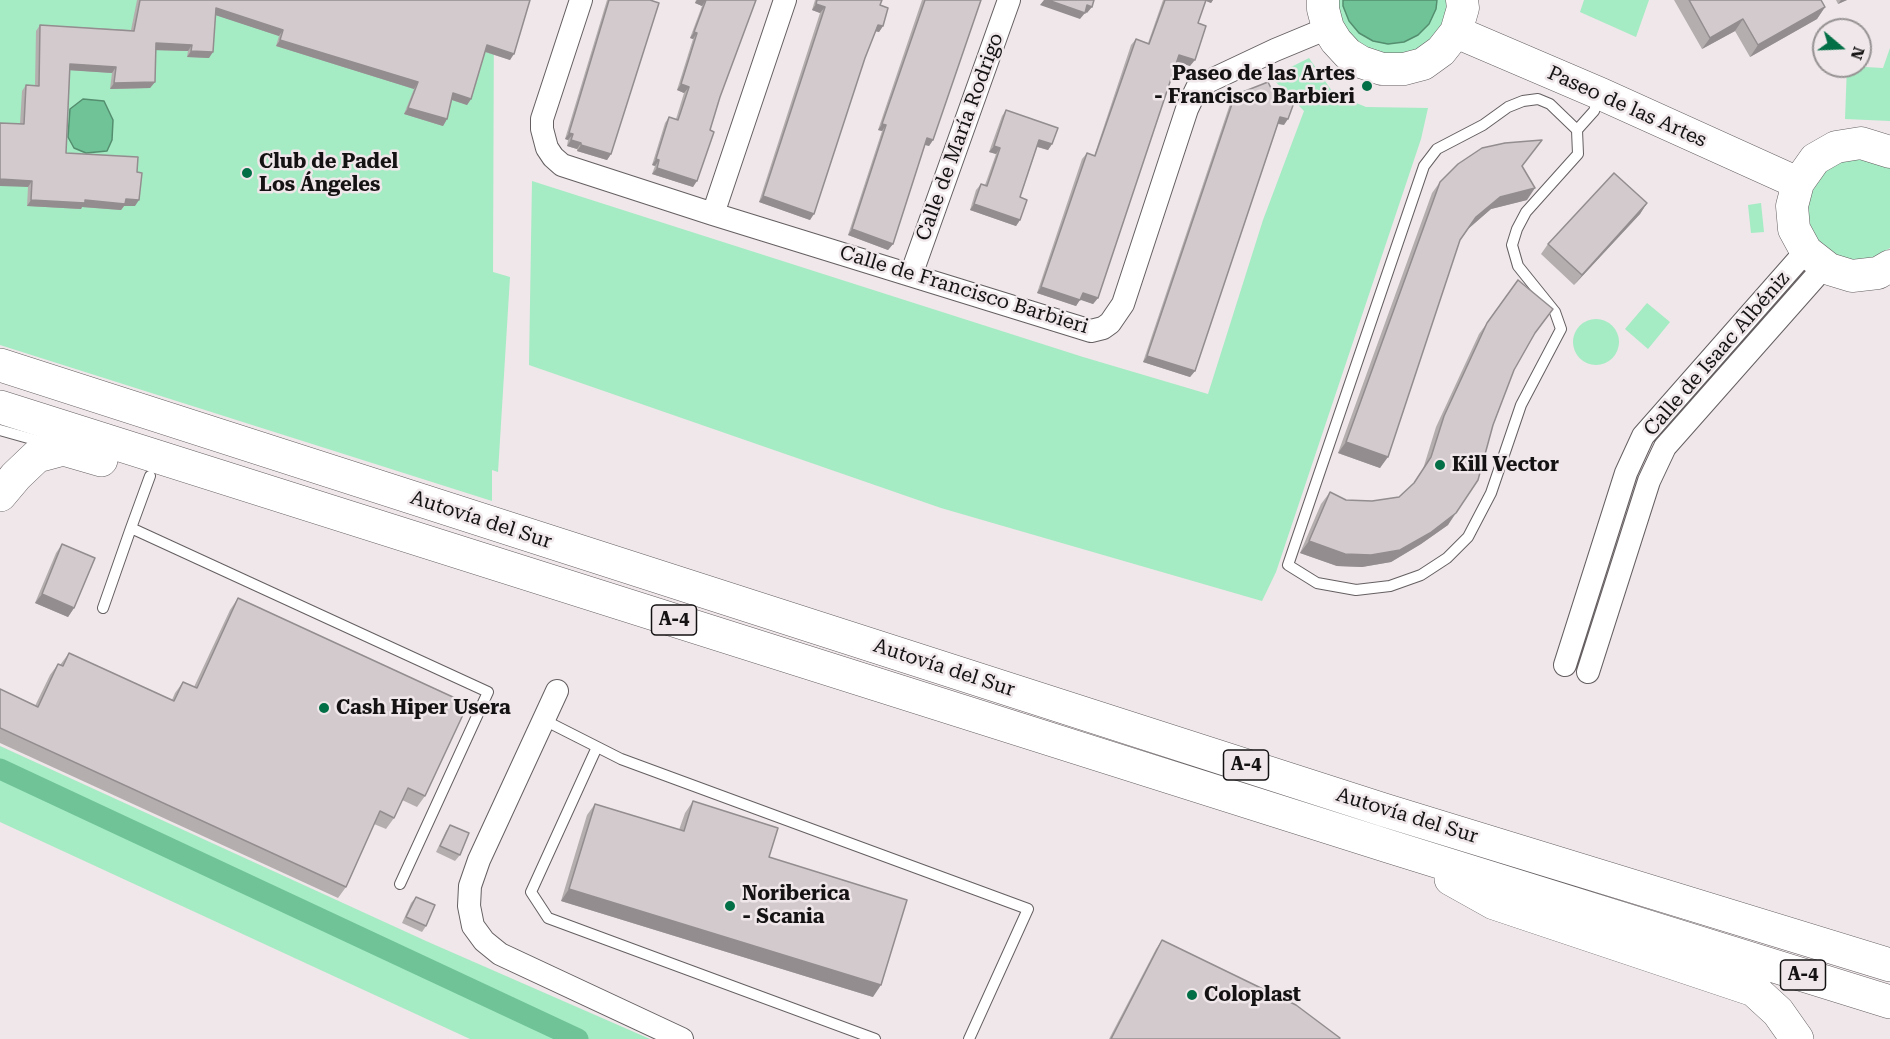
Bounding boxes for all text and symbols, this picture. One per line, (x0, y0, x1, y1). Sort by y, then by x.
north arrow (1812, 18, 1872, 78)
street label: Calle de María Rodrigo (911, 30, 1009, 244)
text: N (1847, 44, 1869, 62)
street label: Paseo de las Artes (1544, 61, 1710, 153)
place label: Paseo de las Artes - Francisco Barbieri (1154, 62, 1355, 109)
marker: Paseo de las Artes - Francisco Barbieri (1360, 79, 1374, 93)
place label: Club de Padel Los Ángeles (259, 150, 398, 197)
marker: Club de Padel Los Ángeles (240, 166, 254, 180)
street label: Calle de Francisco Barbieri (837, 241, 1091, 339)
street label: Calle de Isaac Albéniz (1639, 267, 1795, 441)
place label: Kill Vector (1452, 453, 1559, 477)
marker: Kill Vector (1433, 458, 1447, 472)
street label: Autovía del Sur (407, 486, 555, 554)
road number: A-4 (652, 605, 696, 635)
street label: Autovía del Sur (870, 634, 1018, 702)
place label: Cash Hiper Usera (336, 696, 511, 720)
marker: Cash Hiper Usera (317, 701, 331, 715)
road number: A-4 (1224, 750, 1268, 780)
street label: Autovía del Sur (1333, 783, 1481, 849)
place label: Noriberica - Scania (742, 882, 850, 929)
marker: Noriberica - Scania (723, 899, 737, 913)
road number: A-4 (1780, 960, 1826, 990)
place label: Coloplast (1204, 983, 1301, 1007)
marker: Coloplast (1185, 988, 1199, 1002)

